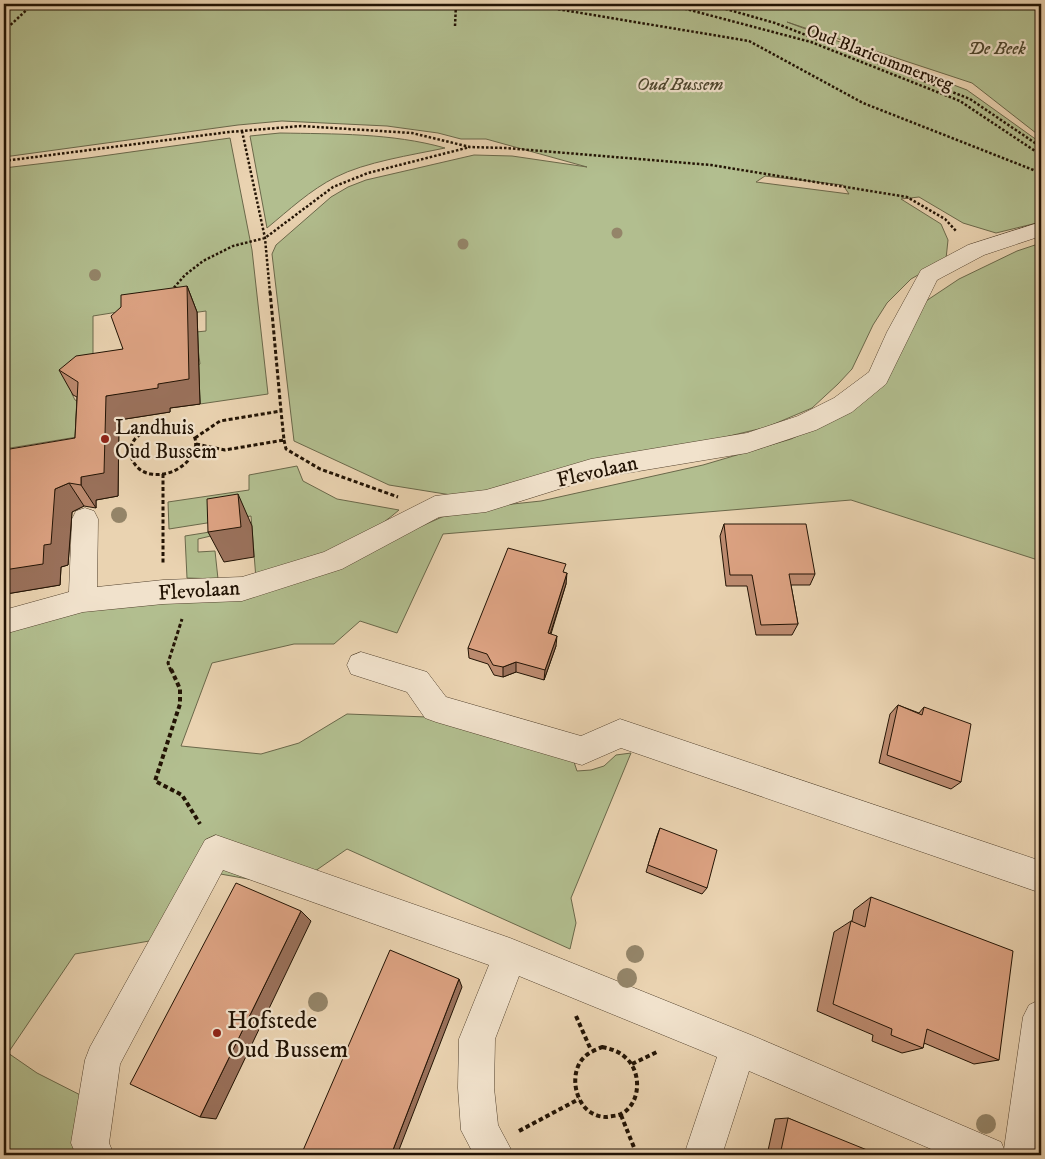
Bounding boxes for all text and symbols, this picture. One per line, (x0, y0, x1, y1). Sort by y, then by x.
street label: Oud Blaricummerweg (803, 20, 956, 96)
park label: De Beek (968, 38, 1026, 60)
park label: Oud Bussem (637, 74, 723, 96)
place label: Landhuis Oud Bussem (115, 415, 217, 465)
marker: Landhuis Oud Bussem (99, 433, 111, 445)
street label: Flevolaan (554, 450, 640, 494)
street label: Flevolaan (157, 575, 241, 607)
place label: Hofstede Oud Bussem (227, 1005, 349, 1065)
marker: Hofstede Oud Bussem (211, 1027, 223, 1039)

